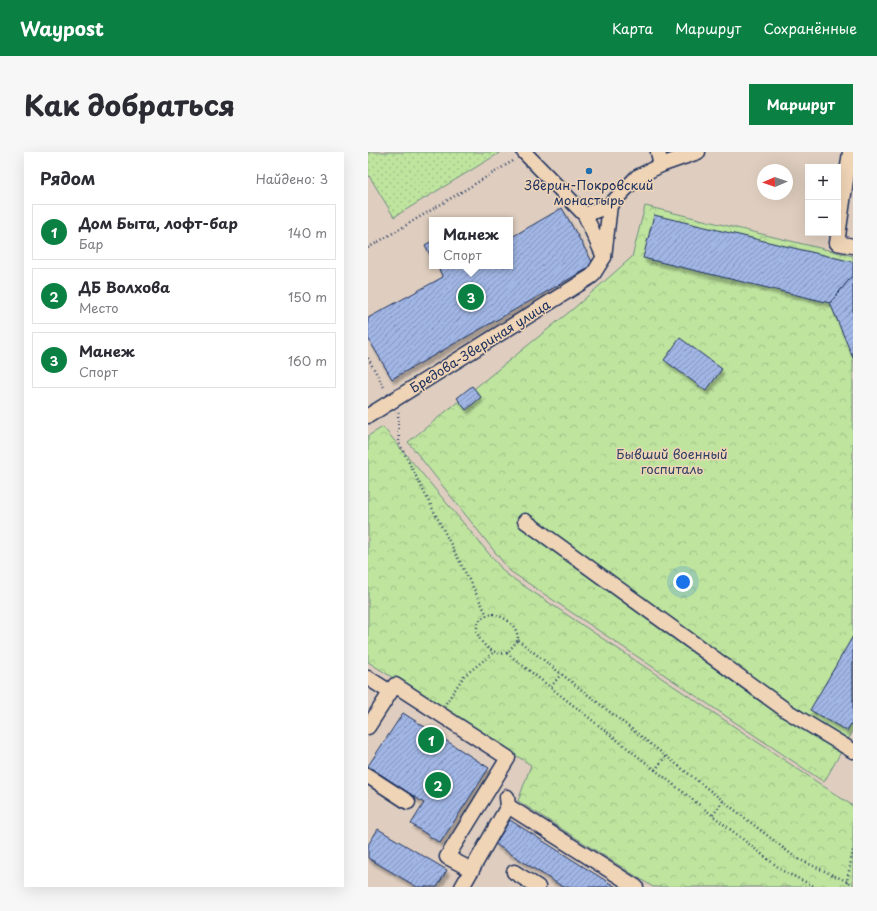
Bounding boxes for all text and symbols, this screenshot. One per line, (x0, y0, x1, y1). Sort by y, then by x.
text: Waypost (20, 14, 104, 42)
text: Карта (612, 18, 653, 39)
text: Маршрут (675, 18, 741, 39)
text: Сохранённые (763, 18, 857, 39)
text: Как добраться (24, 83, 235, 126)
button: Маршрут (749, 84, 853, 125)
north arrow (757, 164, 793, 200)
map controls (805, 164, 841, 236)
button: + (805, 164, 841, 200)
text: Рядом (40, 165, 95, 191)
marker: Зверин-Покровский монастырь (584, 166, 594, 176)
text: Найдено: 3 (256, 169, 328, 188)
place label: Зверин-Покровский монастырь (524, 175, 653, 209)
button: − (805, 200, 841, 236)
text: Дом Быта, лофт-бар (79, 211, 238, 234)
popup (429, 217, 513, 269)
text: Манеж (443, 222, 499, 245)
text: 1 (51, 223, 57, 242)
text: 140 m (288, 223, 327, 242)
text: Бар (79, 234, 103, 253)
text: Спорт (443, 245, 482, 264)
text: ДБ Волхова (79, 275, 170, 298)
pin: 3 (458, 282, 484, 312)
text: 2 (49, 287, 59, 306)
text: 150 m (288, 287, 327, 306)
street label: Бредова-Звериная улица (406, 294, 554, 397)
text: Место (79, 298, 119, 317)
text: Манеж (79, 339, 135, 362)
text: 3 (50, 351, 58, 370)
text: 160 m (288, 351, 327, 370)
text: Спорт (79, 362, 118, 381)
park label: Бывший военный госпиталь (616, 444, 728, 478)
your location (673, 572, 693, 592)
pin: 1 (418, 725, 444, 755)
pin: 2 (425, 770, 451, 800)

